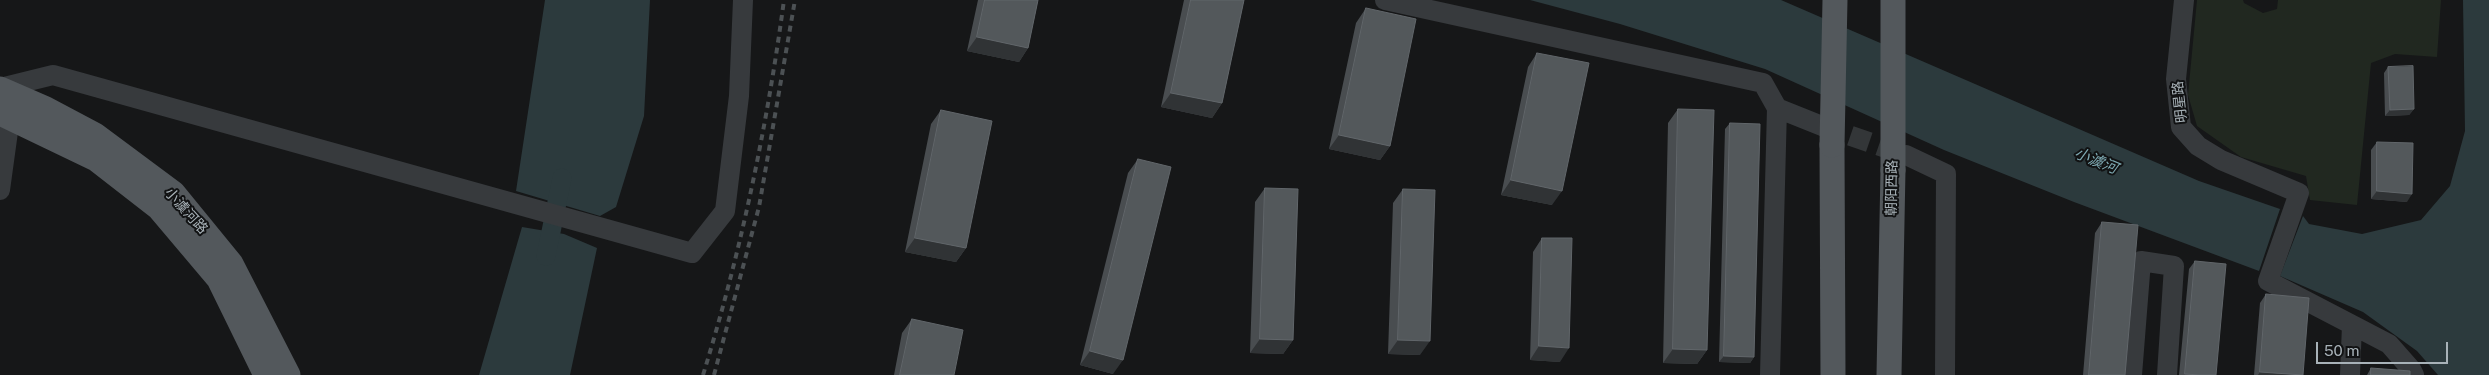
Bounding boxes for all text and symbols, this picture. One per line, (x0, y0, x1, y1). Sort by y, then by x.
street label: 明星路 (2169, 80, 2191, 124)
water label: 小澞河 (2072, 144, 2120, 178)
street label: 朝阳西路 (1883, 160, 1901, 216)
street label: 小澞河路 (161, 185, 211, 237)
scale bar (2319, 332, 2452, 364)
text: 50 m (2324, 342, 2359, 359)

